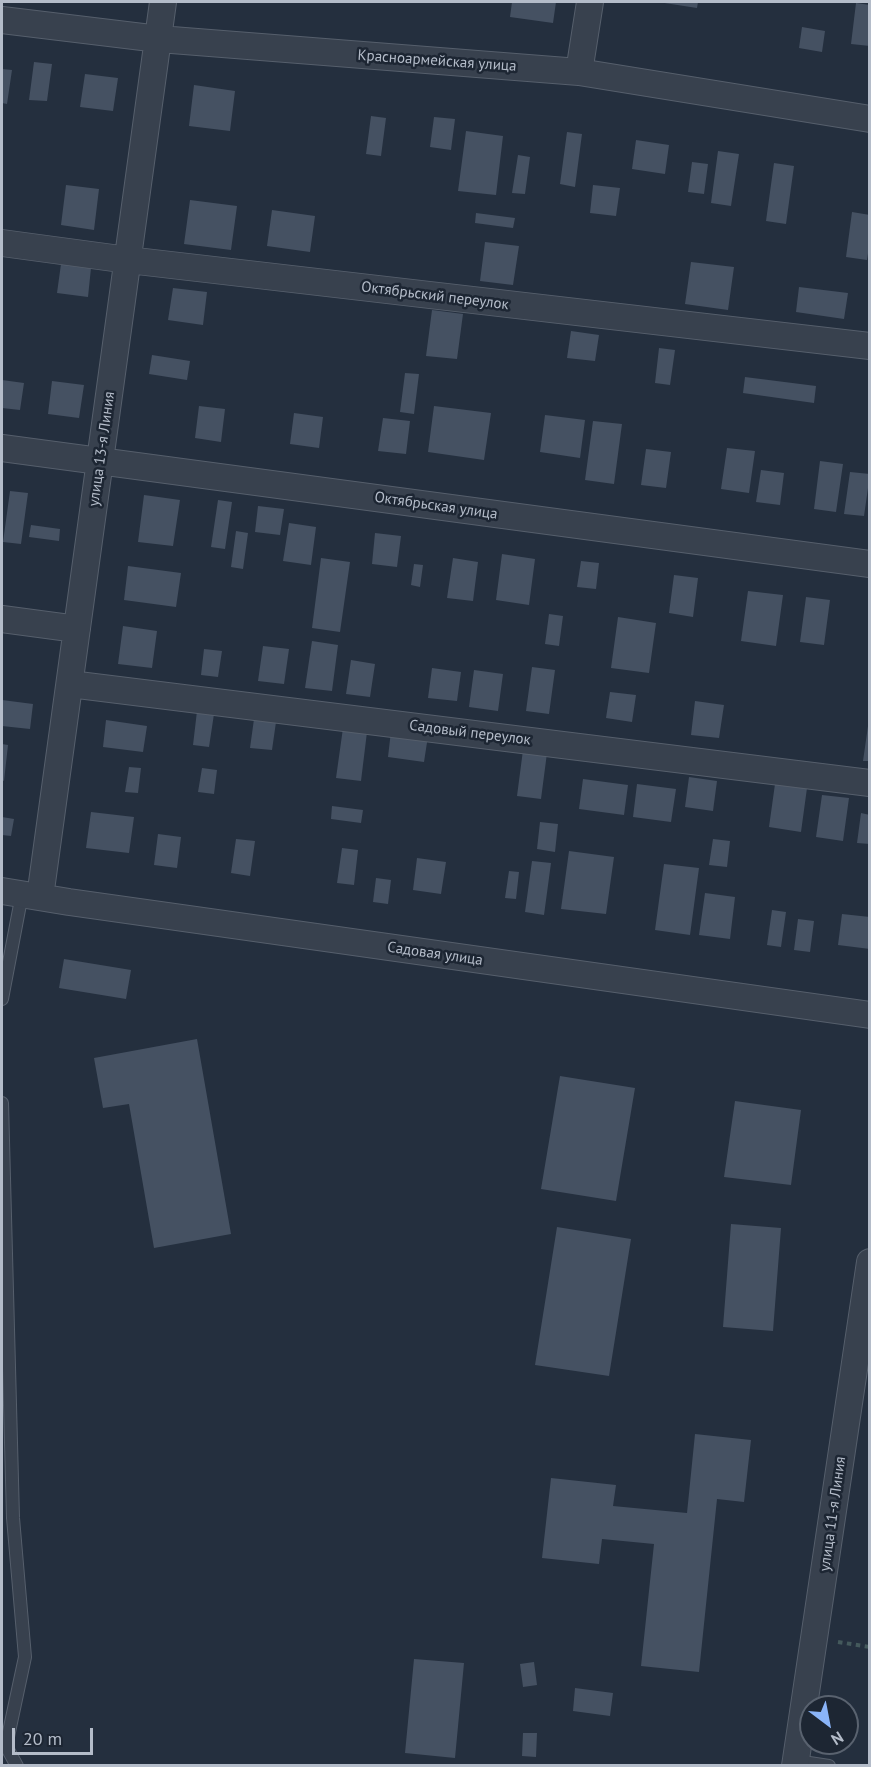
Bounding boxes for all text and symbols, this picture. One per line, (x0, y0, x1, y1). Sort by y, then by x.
street label: Красноармейская улица (357, 46, 517, 76)
street label: Октябрьский переулок (360, 278, 510, 314)
street label: улица 13-я Линия (85, 390, 119, 508)
street label: Октябрьская улица (373, 488, 499, 524)
street label: Садовый переулок (408, 717, 532, 749)
street label: Садовая улица (386, 938, 484, 970)
street label: улица 11-я Линия (816, 1455, 850, 1573)
north arrow (799, 1695, 859, 1755)
scale bar (15, 1716, 96, 1754)
text: 20 m (23, 1727, 62, 1750)
text: N (828, 1727, 847, 1750)

